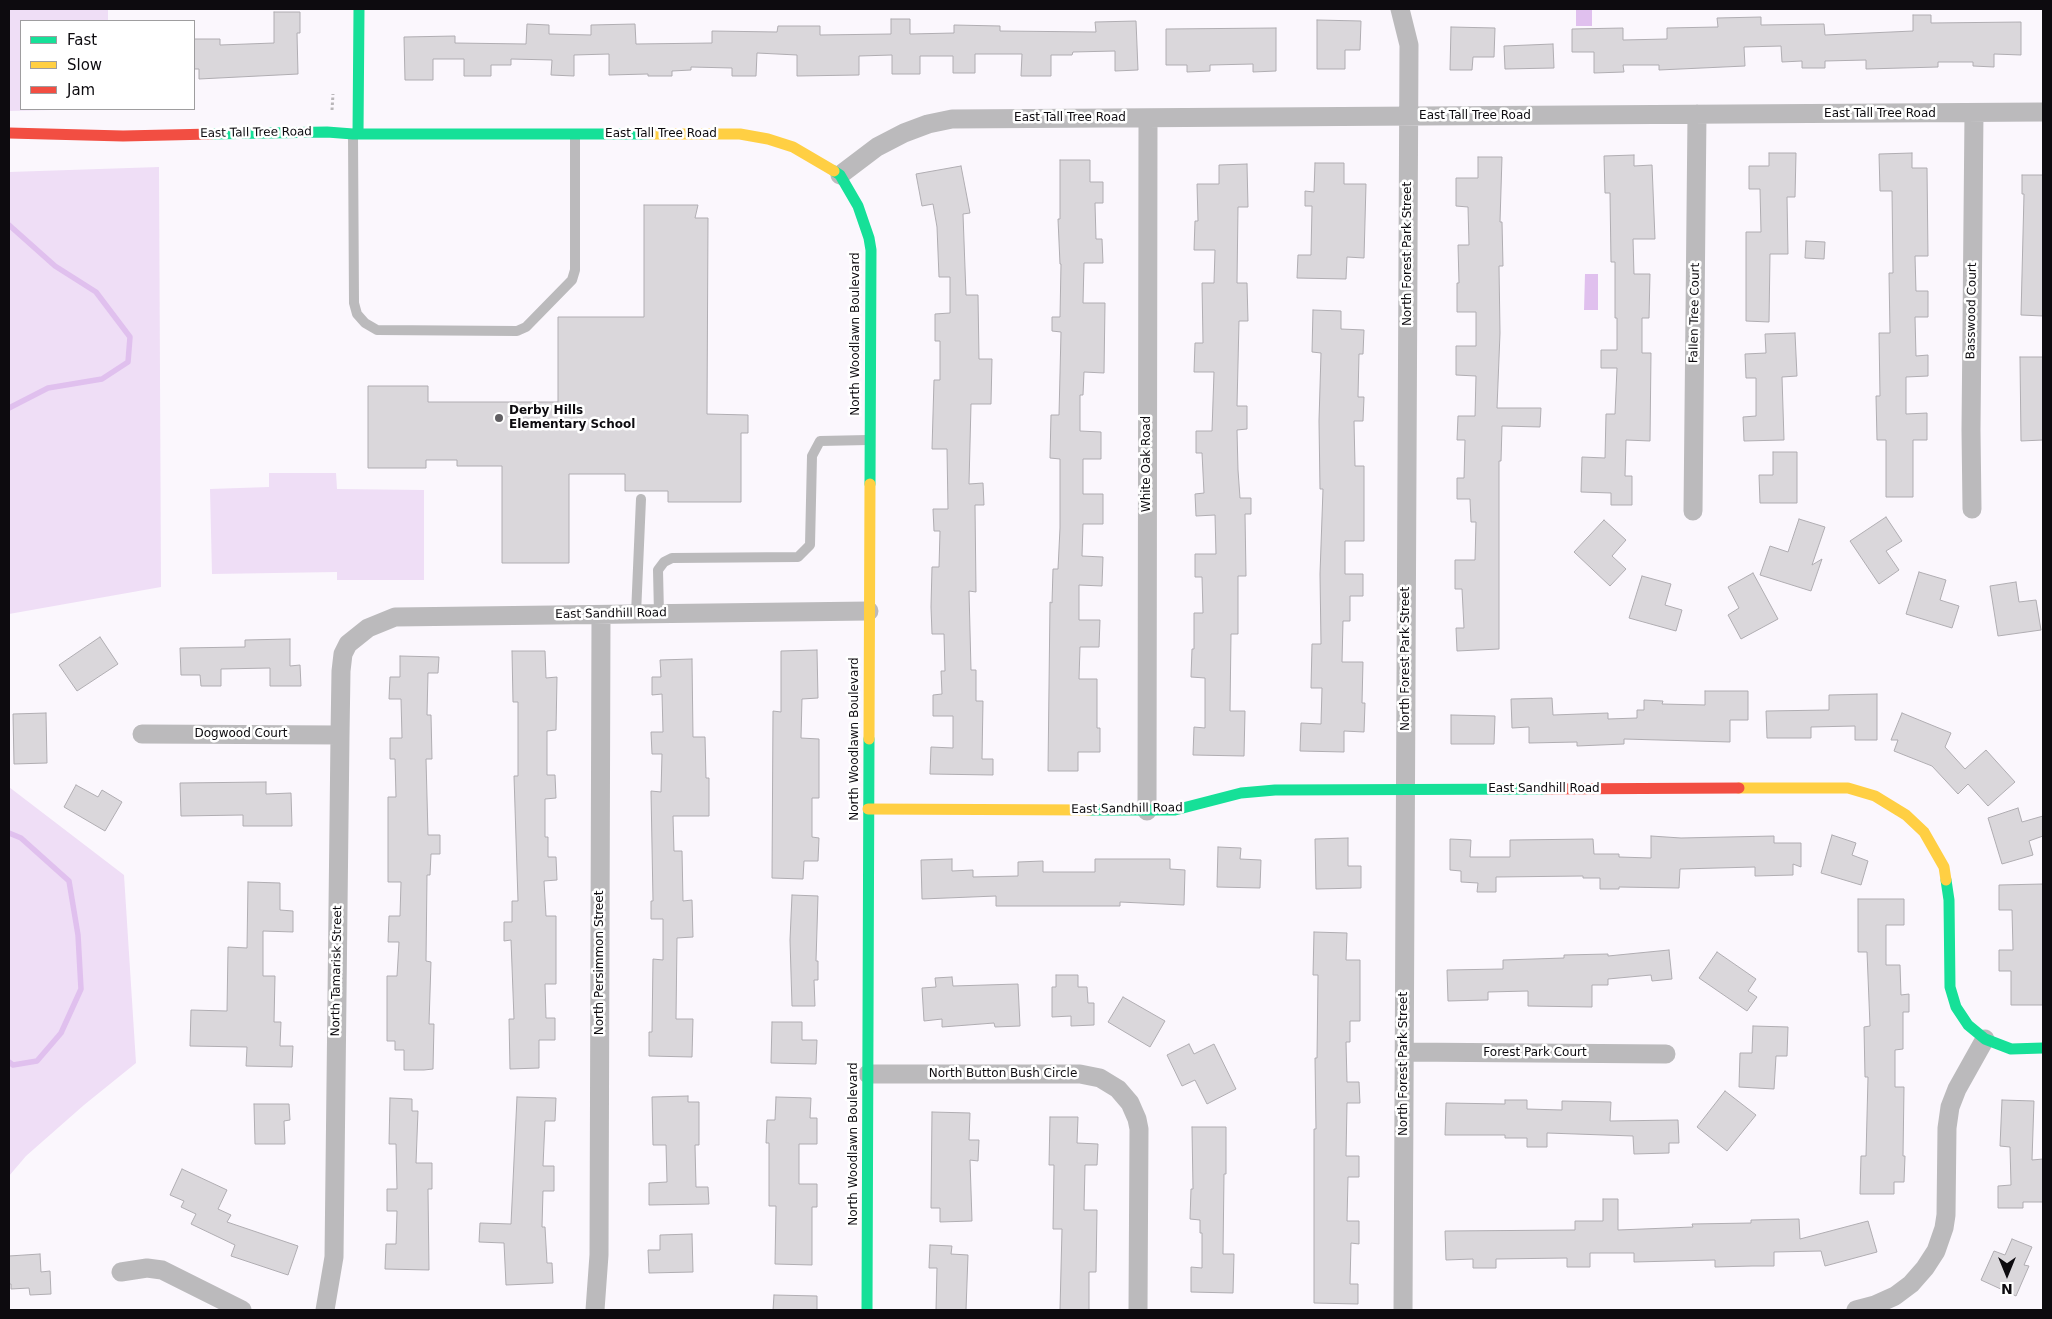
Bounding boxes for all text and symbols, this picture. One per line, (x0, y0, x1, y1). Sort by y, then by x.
legend (20, 20, 195, 110)
text: Fast (67, 31, 97, 49)
text: Slow (67, 56, 102, 74)
text: Jam (67, 81, 95, 99)
street label: East Tall Tree Road (1824, 107, 1936, 121)
street label: East Tall Tree Road (1419, 109, 1531, 123)
street label: East Tall Tree Road (1014, 111, 1126, 125)
street label: East Tall Tree Road (200, 125, 312, 141)
street label: East Tall Tree Road (605, 127, 717, 141)
street label: North Forest Park Street (1401, 182, 1415, 326)
street label: North Woodlawn Boulevard (849, 252, 863, 416)
street label: Basswood Court (1964, 262, 1980, 360)
street label: Fallen Tree Court (1687, 263, 1703, 363)
place label: Derby Hills Elementary School (509, 404, 635, 432)
marker: Derby Hills Elementary School (493, 412, 505, 424)
street label: White Oak Road (1140, 416, 1154, 512)
street label: North Forest Park Street (1399, 587, 1413, 731)
street label: East Sandhill Road (555, 606, 667, 622)
street label: North Woodlawn Boulevard (848, 657, 862, 821)
street label: Dogwood Court (194, 727, 288, 741)
street label: East Sandhill Road (1488, 782, 1600, 796)
street label: East Sandhill Road (1071, 801, 1183, 817)
street label: North Persimmon Street (593, 891, 607, 1035)
street label: North Tamarisk Street (329, 905, 345, 1037)
street label: North Forest Park Street (1397, 992, 1411, 1136)
street label: Forest Park Court (1483, 1046, 1587, 1060)
street label: North Woodlawn Boulevard (847, 1062, 861, 1226)
street label: North Button Bush Circle (929, 1067, 1077, 1081)
north arrow (1982, 1249, 2032, 1299)
text: N (2001, 1281, 2013, 1297)

